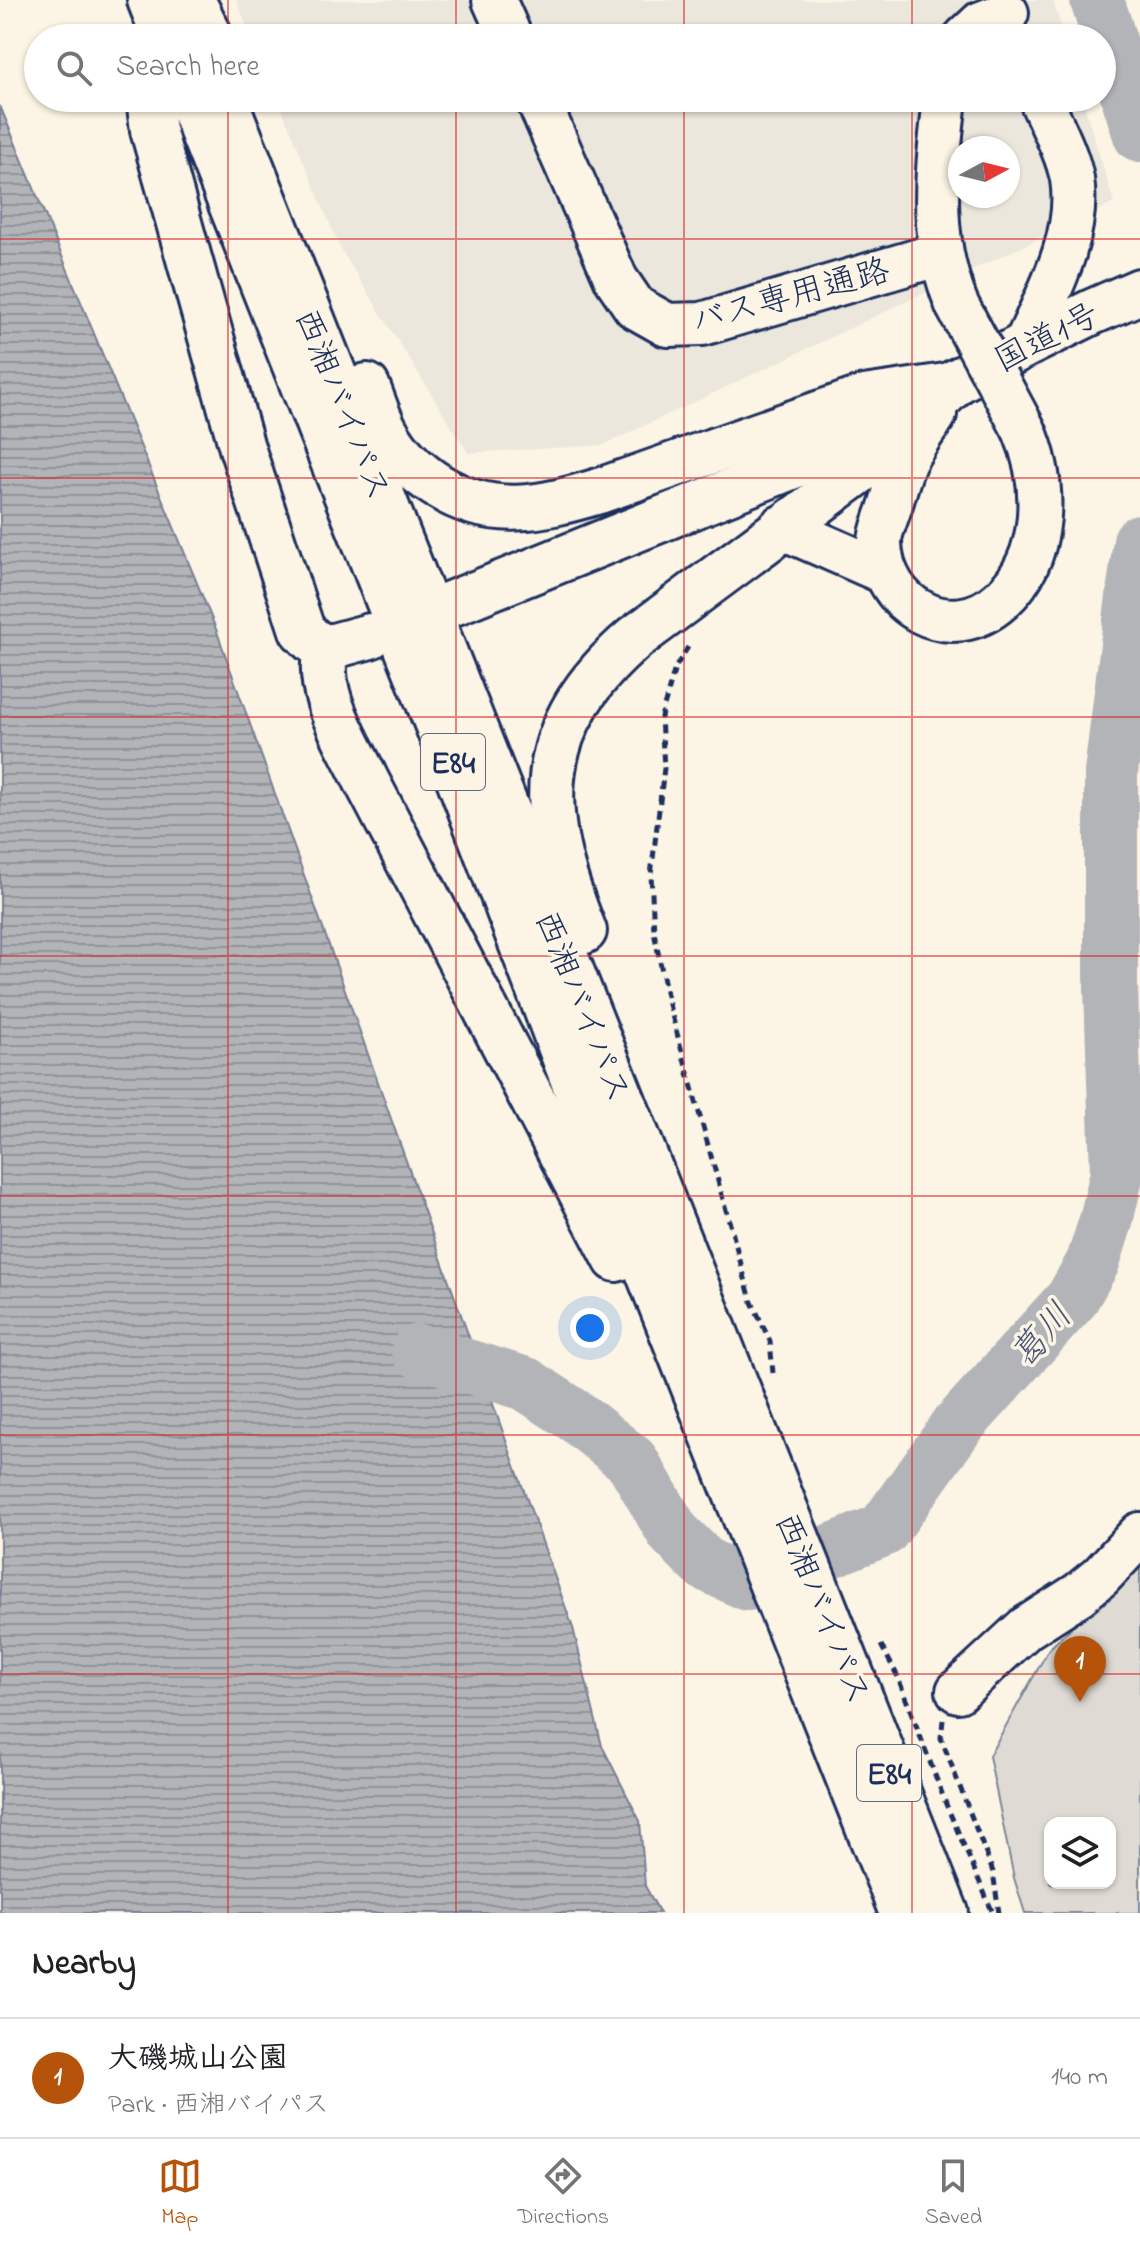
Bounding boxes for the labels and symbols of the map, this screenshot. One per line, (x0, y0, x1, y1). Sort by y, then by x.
north arrow (948, 136, 1020, 208)
street label: バス専用通路 (686, 247, 896, 348)
street label: 国道1号 (986, 292, 1109, 387)
street label: 西湘バイパス (279, 302, 402, 509)
road number: E84 (421, 734, 485, 790)
street label: 西湘バイパス (519, 904, 642, 1111)
water label: 葛川 (1000, 1292, 1087, 1382)
your location (570, 1308, 610, 1348)
street label: 西湘バイパス (759, 1506, 882, 1713)
pin: 1 (1054, 1636, 1106, 1702)
road number: E84 (857, 1745, 921, 1801)

